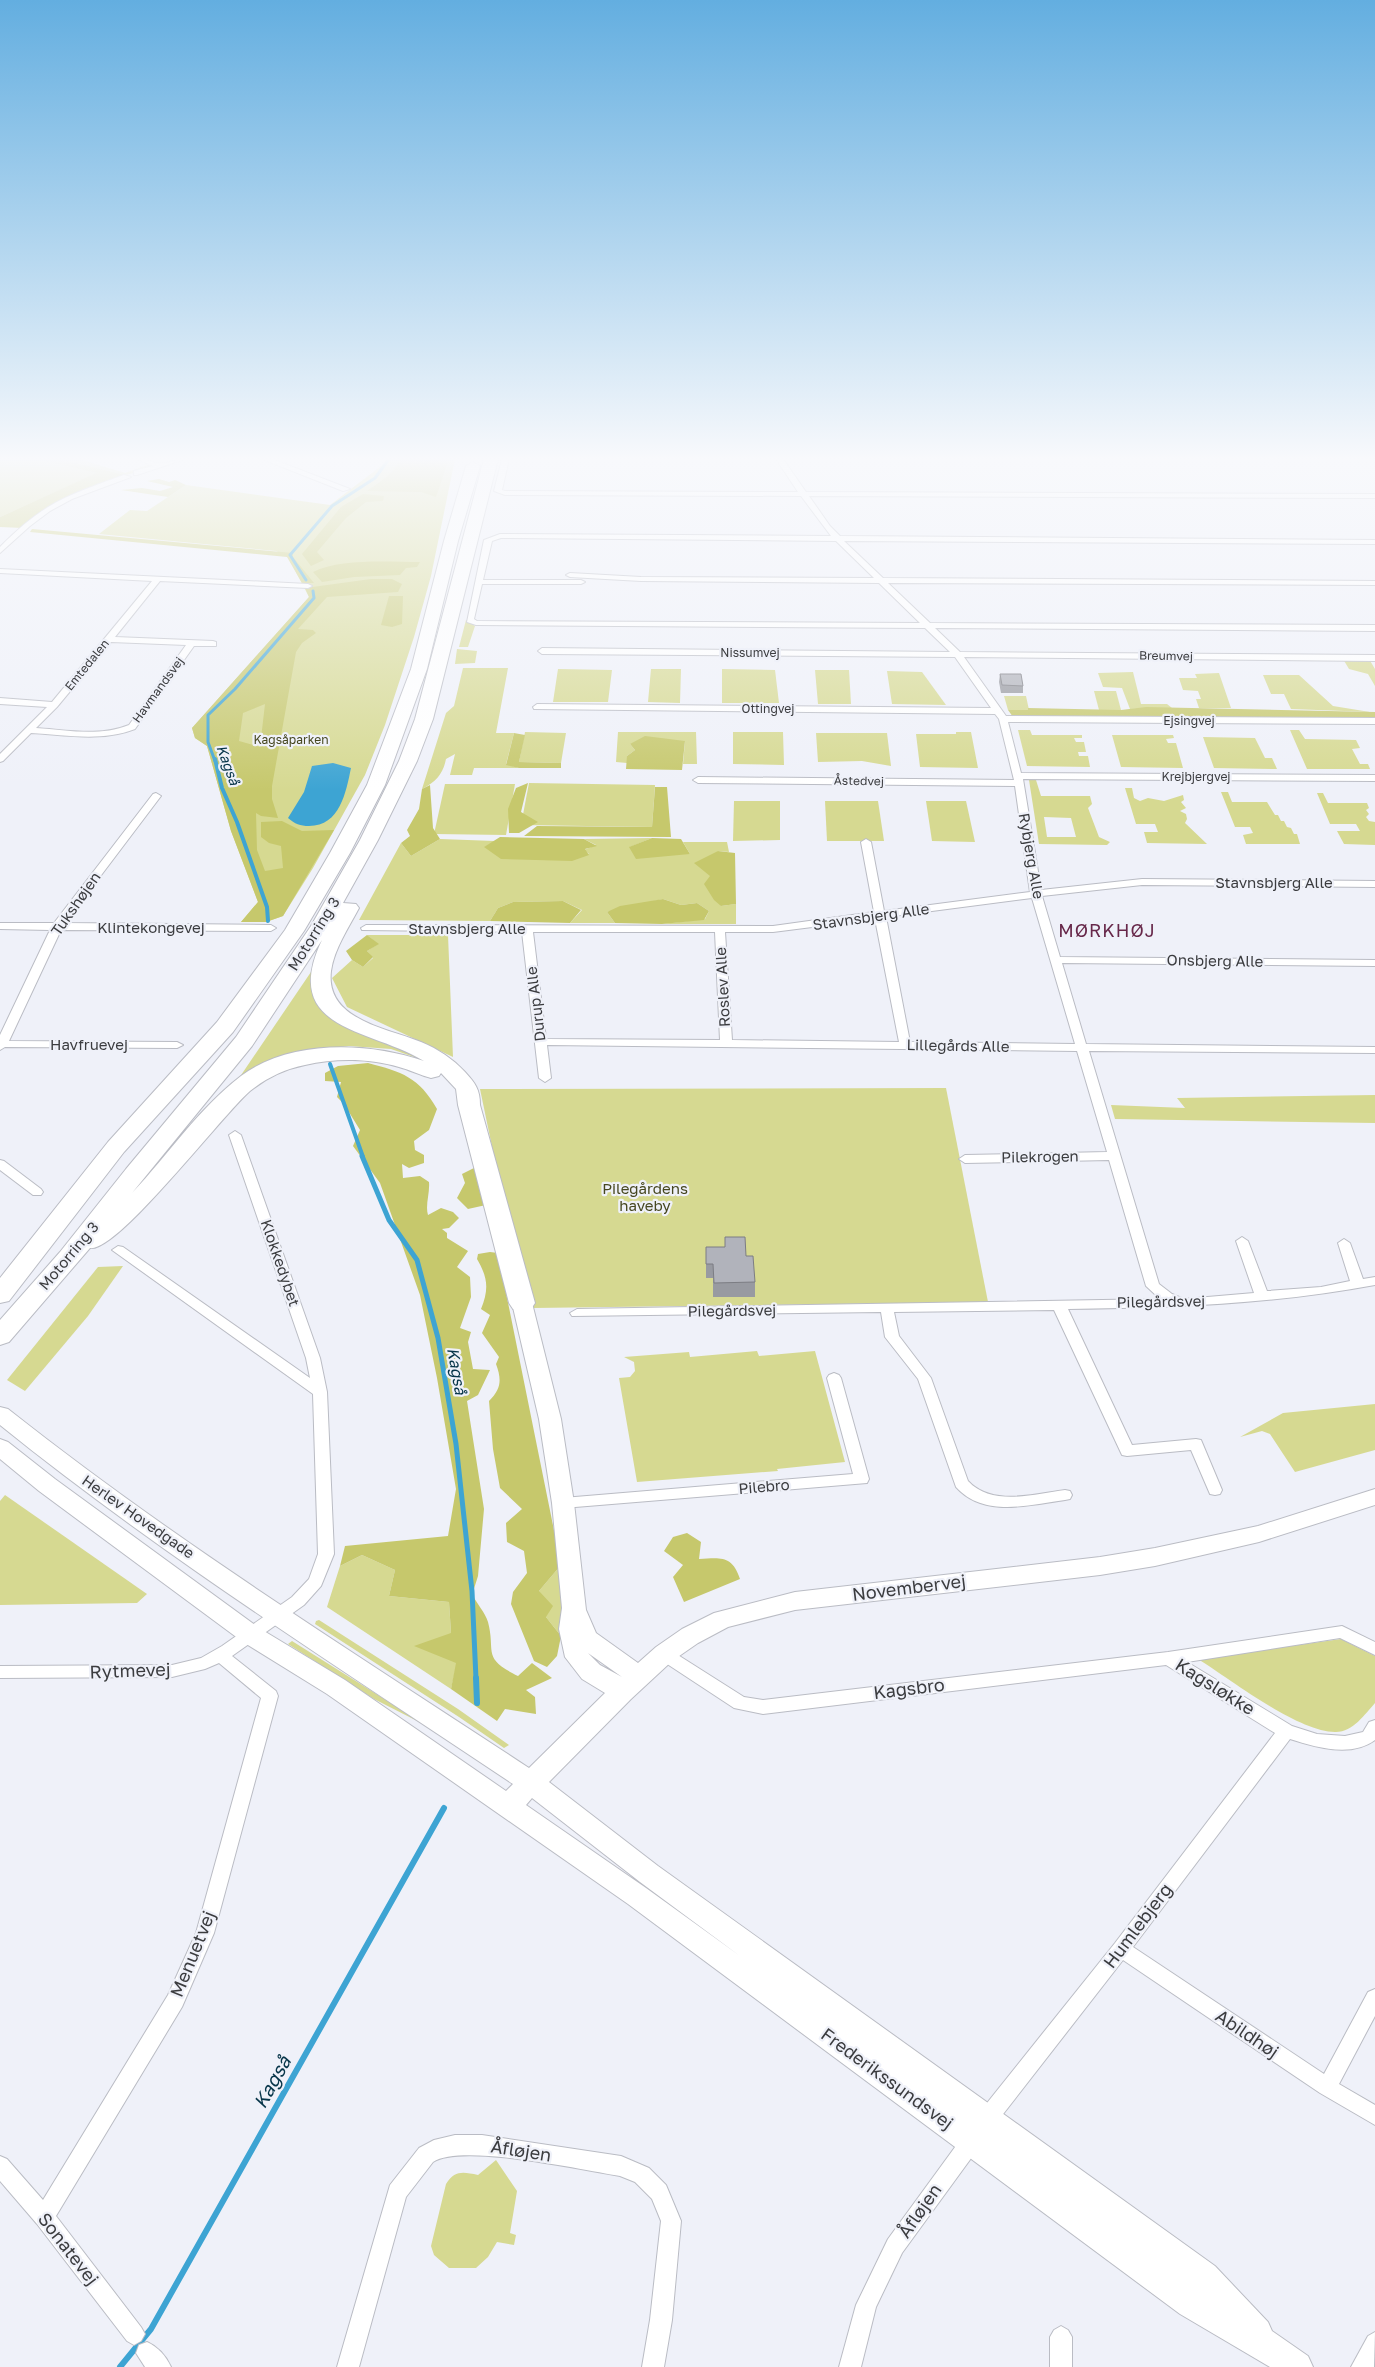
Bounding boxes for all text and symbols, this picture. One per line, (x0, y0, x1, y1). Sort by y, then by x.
street label: Emtedalen (61, 636, 112, 693)
street label: Nissumvej (720, 645, 780, 660)
street label: Breumvej (1139, 648, 1193, 663)
street label: Havmandsvej (129, 654, 186, 725)
street label: Ottingvej (742, 701, 795, 716)
street label: Ejsingvej (1163, 713, 1215, 728)
park label: Kagsåparken (253, 732, 329, 747)
water label: Kagså (213, 742, 244, 788)
street label: Krejbjergvej (1161, 769, 1231, 784)
street label: Åstedvej (834, 773, 884, 788)
street label: Rybjerg Alle (1016, 811, 1048, 901)
street label: Tukshøjen (47, 868, 104, 939)
street label: Stavnsbjerg Alle (1215, 873, 1333, 891)
street label: Motorring 3 (283, 893, 343, 974)
street label: Stavnsbjerg Alle (811, 899, 931, 933)
street label: Klintekongevej (97, 918, 205, 936)
street label: Stavnsbjerg Alle (408, 919, 526, 937)
district label: MØRKHØJ (1058, 919, 1156, 941)
street label: Roslev Alle (711, 946, 733, 1028)
street label: Onsbjerg Alle (1166, 950, 1264, 970)
street label: Durup Alle (521, 965, 549, 1043)
street label: Havfruevej (50, 1035, 128, 1053)
street label: Lillegårds Alle (906, 1035, 1010, 1055)
street label: Pilekrogen (1001, 1146, 1079, 1166)
park label: Pilegårdens haveby (602, 1179, 688, 1214)
street label: Klokkedybet (258, 1217, 304, 1309)
street label: Motorring 3 (34, 1218, 102, 1293)
street label: Pilegårdsvej (1117, 1291, 1205, 1311)
street label: Pilegårdsvej (688, 1300, 776, 1320)
water label: Kagså (443, 1346, 471, 1397)
street label: Herlev Hovedgade (79, 1471, 198, 1562)
street label: Pilebro (738, 1475, 790, 1497)
street label: Novembervej (851, 1569, 967, 1605)
street label: Kagsløkke (1172, 1653, 1259, 1719)
street label: Rytmevej (89, 1658, 171, 1682)
street label: Kagsbro (872, 1673, 946, 1703)
street label: Humlebjerg (1098, 1879, 1176, 1972)
street label: Menuetvej (165, 1907, 219, 2000)
street label: Abildhøj (1212, 2004, 1283, 2062)
street label: Frederikssundsvej (817, 2023, 958, 2134)
water label: Kagså (248, 2051, 296, 2112)
street label: Åfløjen (489, 2134, 553, 2166)
street label: Åfløjen (893, 2179, 946, 2242)
street label: Sonatevej (34, 2208, 104, 2289)

